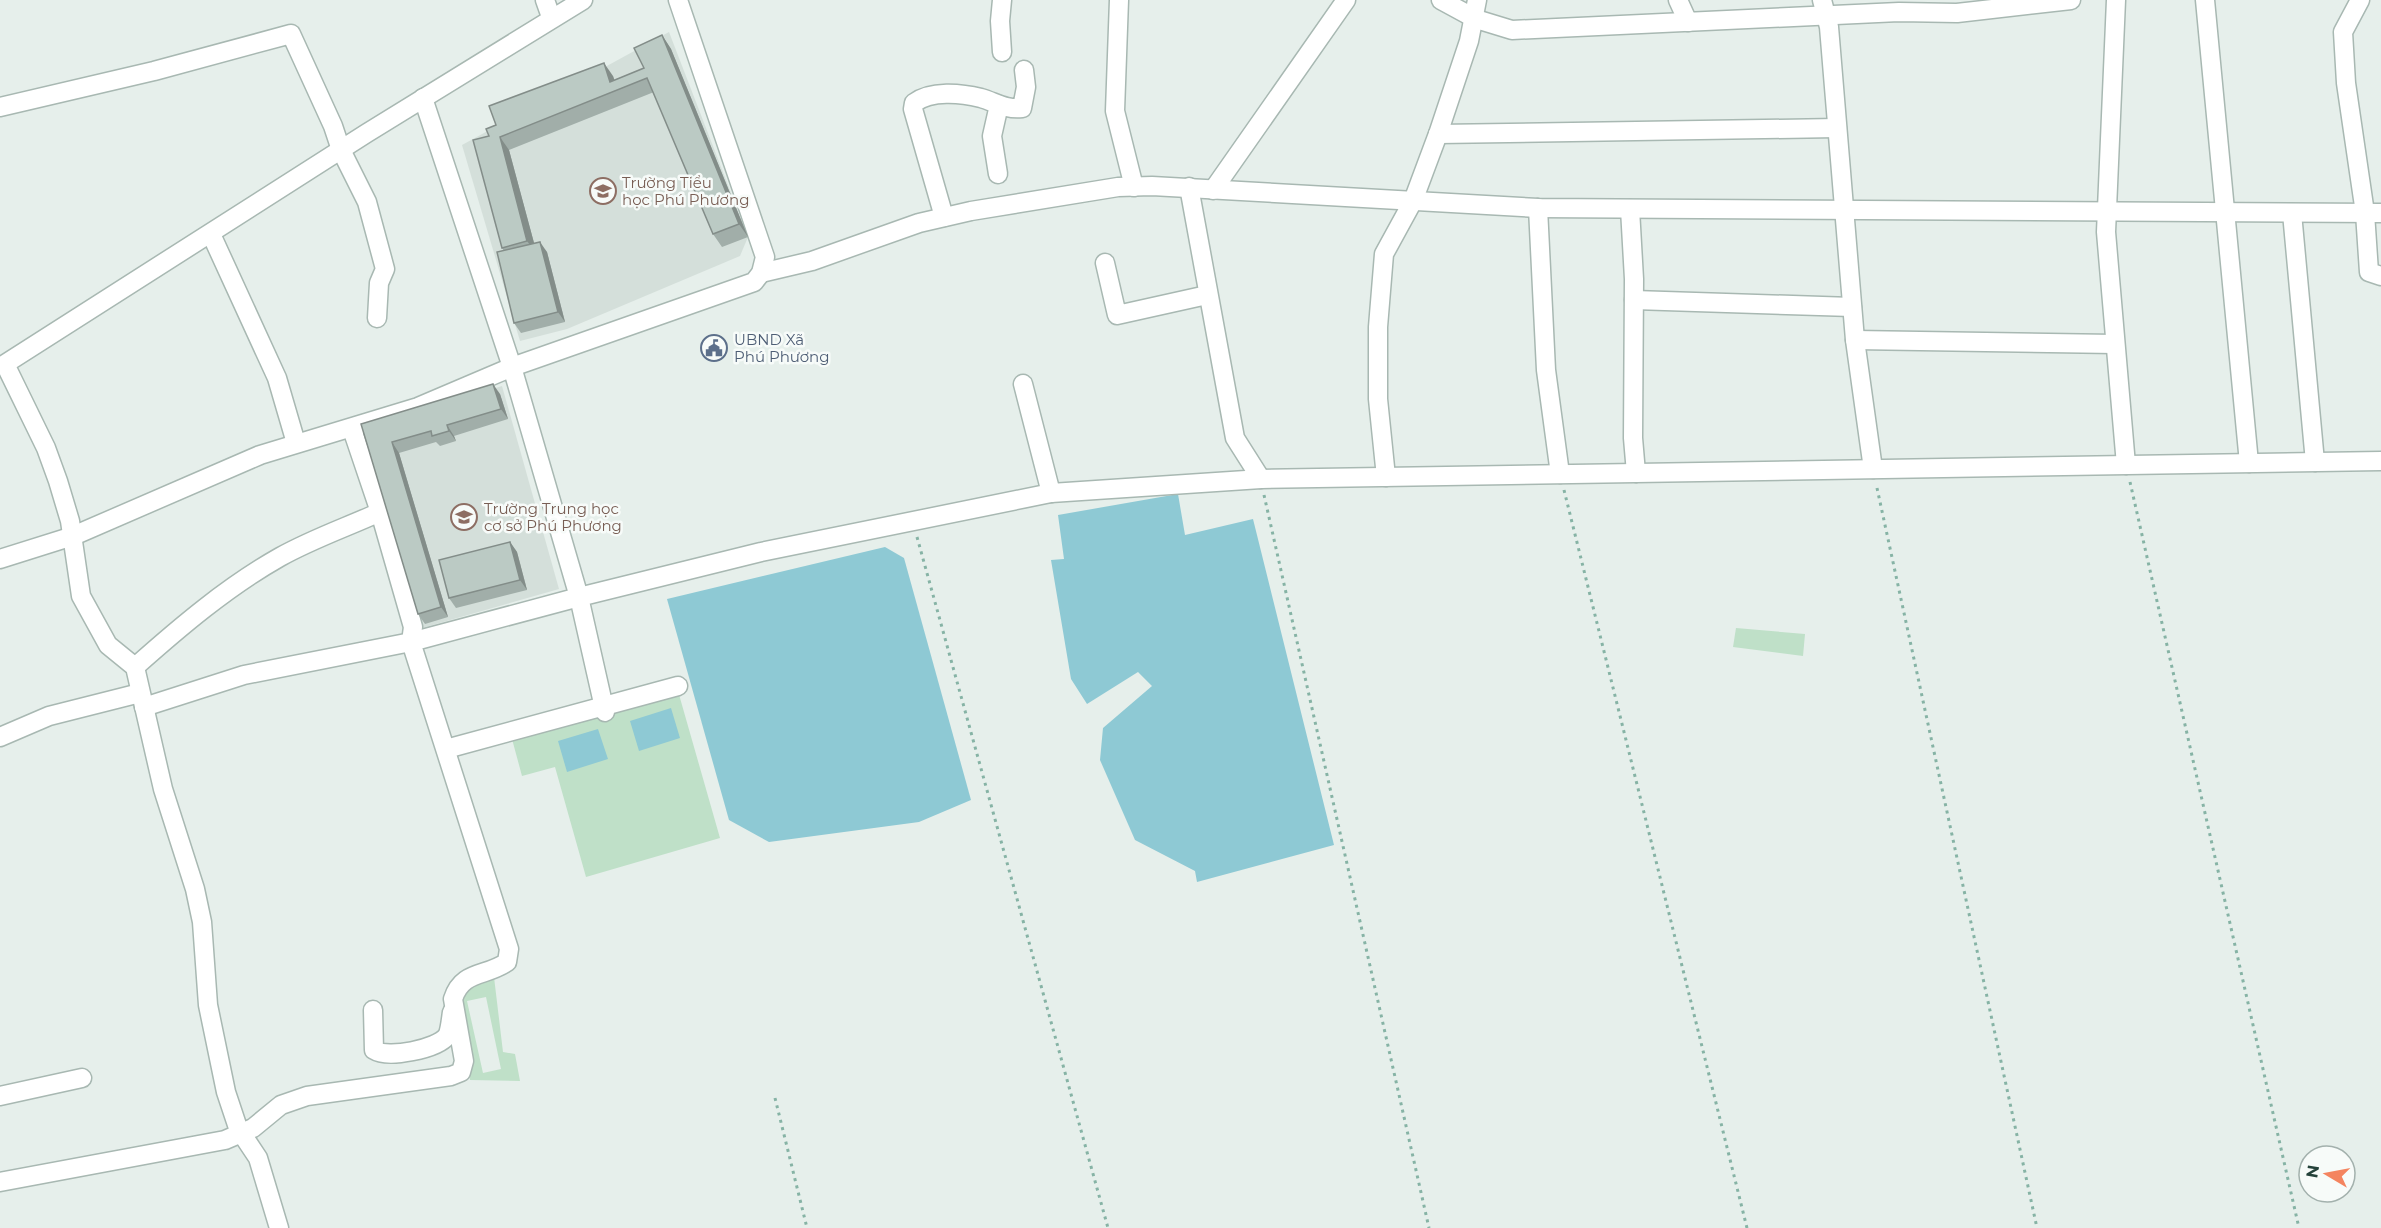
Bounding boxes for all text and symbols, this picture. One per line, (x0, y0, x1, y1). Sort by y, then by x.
place label: Trường Tiểu học Phú Phương (622, 173, 749, 209)
school or university icon: Trường Tiểu học Phú Phương (588, 176, 618, 206)
place label: UBND Xã Phú Phương (734, 330, 830, 366)
public building icon: UBND Xã Phú Phương (699, 333, 729, 363)
place label: Trường Trung học cơ sở Phú Phương (484, 499, 622, 535)
school or university icon: Trường Trung học cơ sở Phú Phương (449, 502, 479, 532)
north arrow (2297, 1144, 2357, 1204)
text: N (2302, 1163, 2323, 1180)

